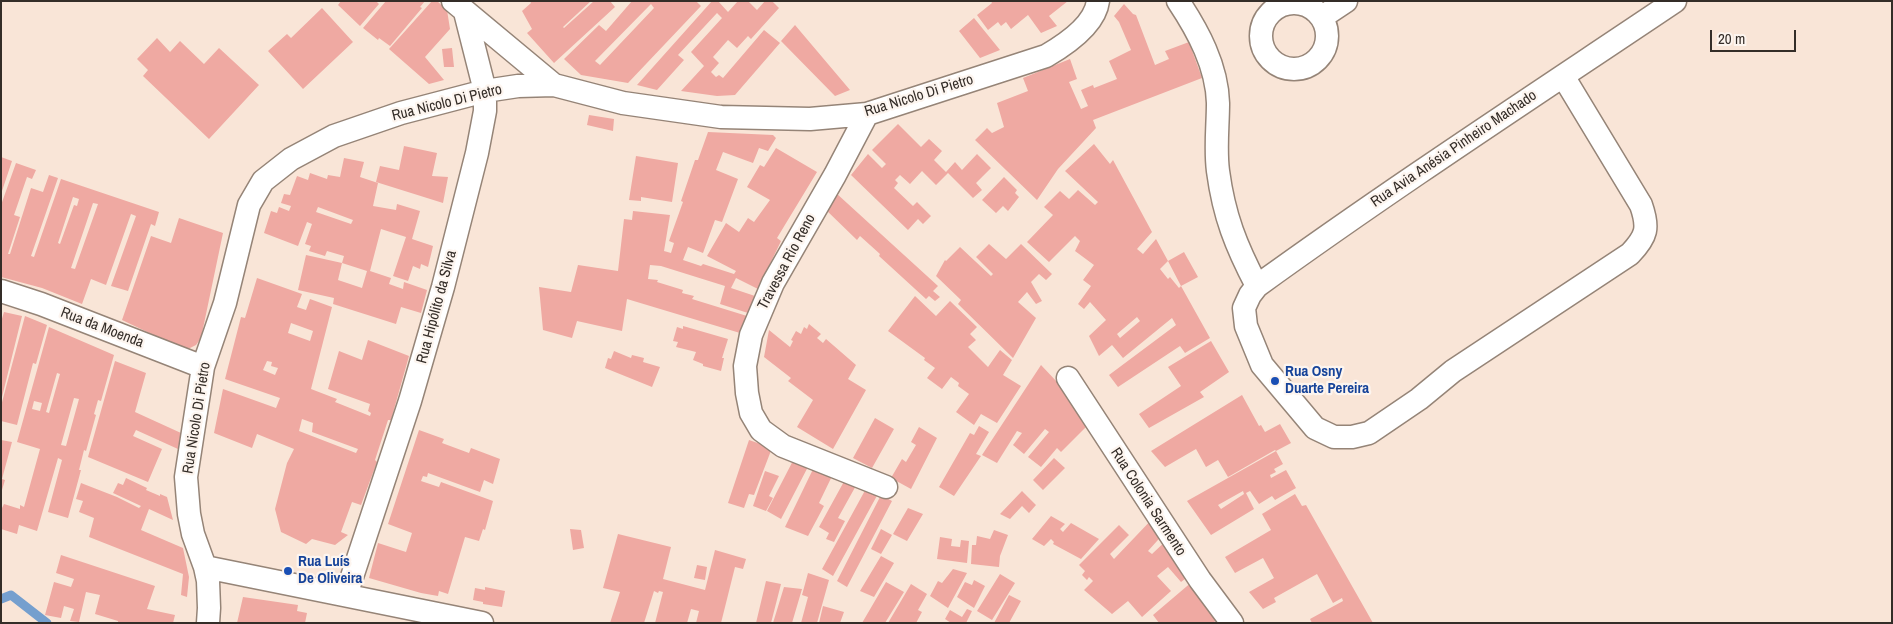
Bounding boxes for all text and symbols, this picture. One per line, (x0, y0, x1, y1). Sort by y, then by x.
scale bar (1713, 20, 1799, 52)
text: 20 m (1718, 28, 1745, 49)
street label: Rua Nicolo Di Pietro (862, 71, 976, 121)
street label: Rua Nicolo Di Pietro (390, 81, 504, 125)
street label: Rua Avia Anésia Pinheiro Machado (1368, 87, 1540, 211)
street label: Travessa Rio Reno (754, 211, 820, 313)
street label: Rua Hipólito da Silva (413, 249, 461, 365)
street label: Rua da Moenda (58, 304, 146, 352)
street label: Rua Nicolo Di Pietro (179, 361, 215, 475)
place label: Rua Osny Duarte Pereira (1285, 363, 1369, 398)
marker: Rua Osny Duarte Pereira (1269, 375, 1281, 387)
street label: Rua Colonia Sarmento (1106, 445, 1190, 559)
place label: Rua Luís De Oliveira (298, 553, 362, 588)
marker: Rua Luís De Oliveira (282, 565, 294, 577)

